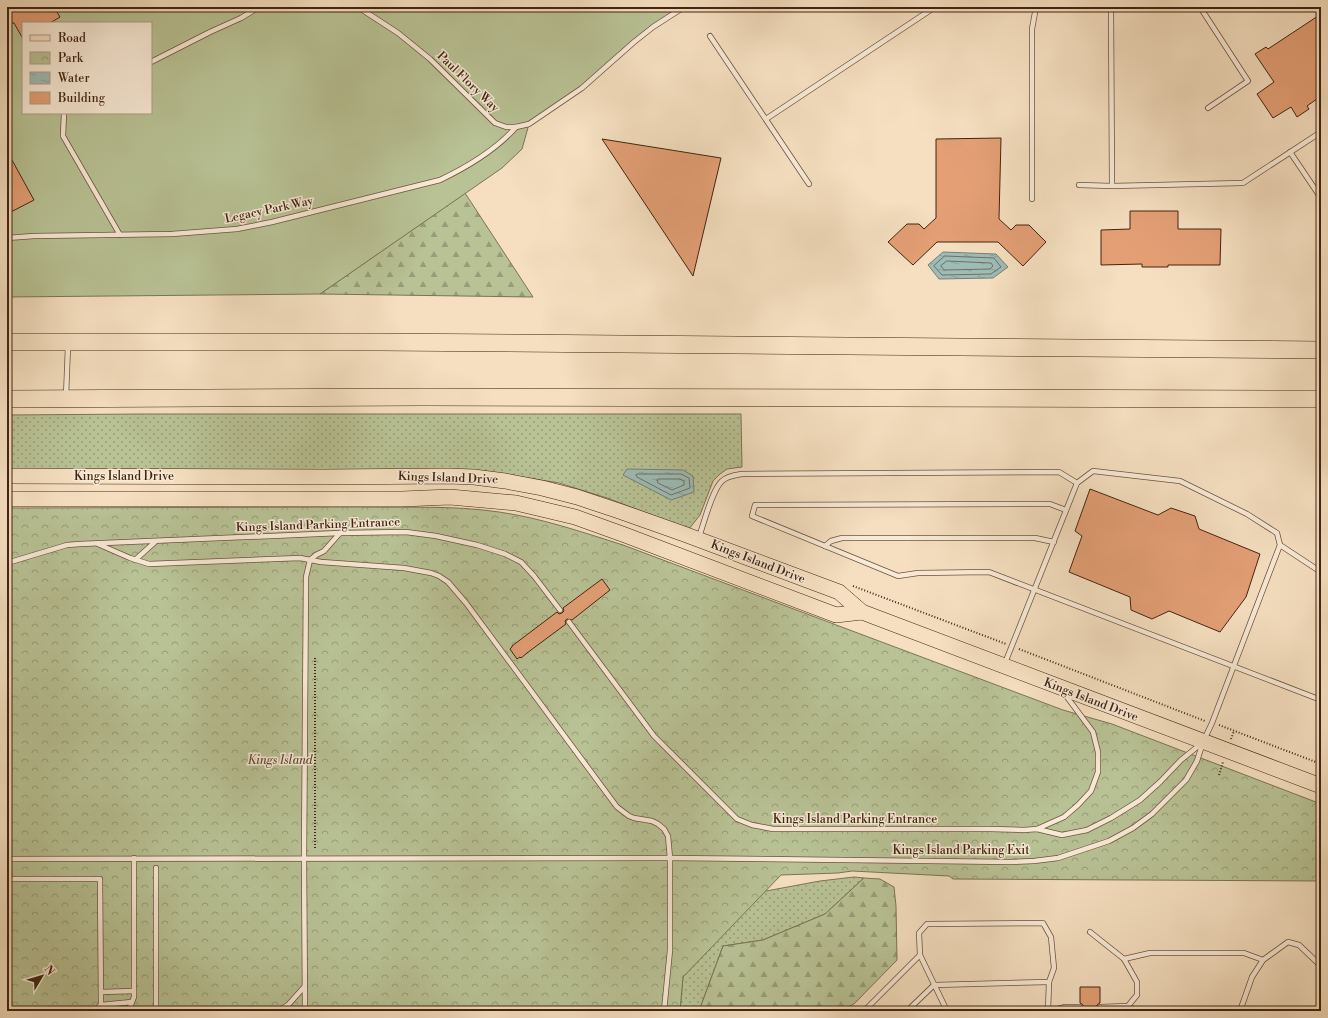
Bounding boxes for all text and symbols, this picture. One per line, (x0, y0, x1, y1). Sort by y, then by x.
legend (22, 22, 152, 114)
text: Road (58, 31, 86, 46)
street label: Paul Flory Way (434, 49, 502, 115)
text: Park (58, 51, 84, 66)
text: Water (57, 71, 90, 86)
text: Building (57, 91, 106, 106)
street label: Legacy Park Way (223, 193, 315, 227)
street label: Kings Island Drive (74, 469, 174, 484)
street label: Kings Island Drive (398, 469, 498, 487)
street label: Kings Island Parking Entrance (235, 515, 401, 535)
street label: Kings Island Drive (709, 537, 807, 587)
street label: Kings Island Drive (1042, 675, 1140, 725)
park label: Kings Island (247, 753, 314, 768)
street label: Kings Island Parking Entrance (773, 812, 937, 827)
street label: Kings Island Parking Exit (893, 843, 1030, 858)
north arrow (22, 956, 62, 996)
text: N (41, 963, 57, 978)

